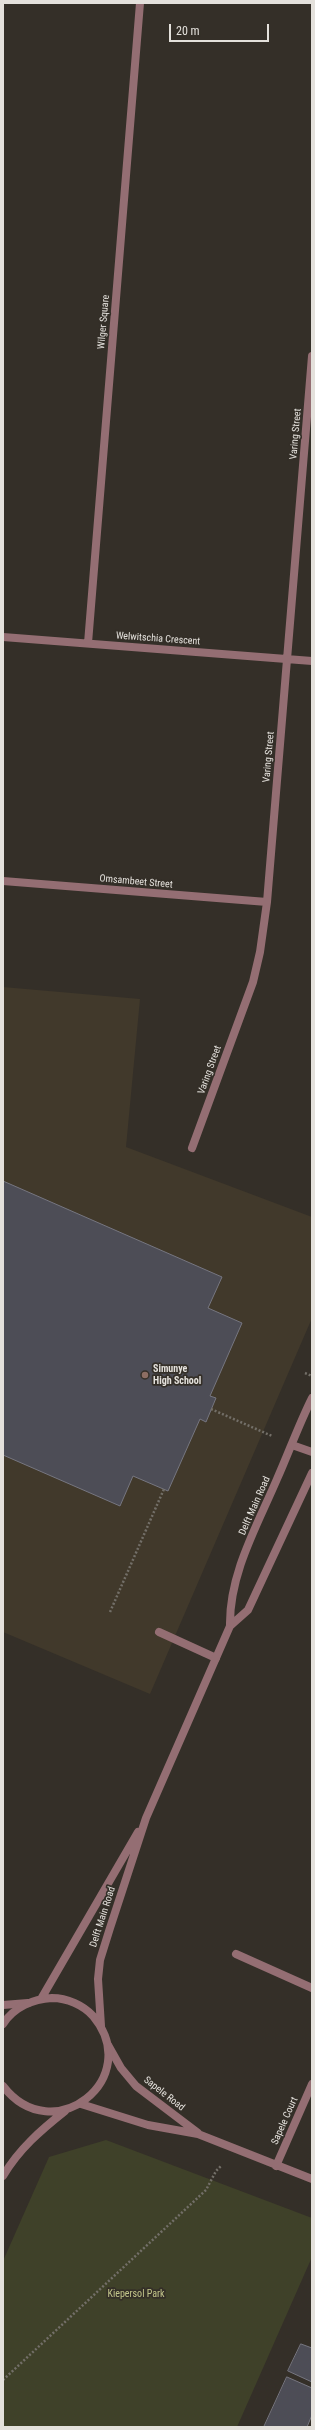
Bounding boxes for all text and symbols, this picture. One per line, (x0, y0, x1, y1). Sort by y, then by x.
scale bar (171, 16, 271, 42)
text: 20 m (176, 24, 200, 38)
street label: Wilger Square (96, 294, 112, 350)
street label: Varing Street (288, 408, 304, 460)
street label: Welwitschia Crescent (115, 630, 201, 648)
street label: Varing Street (261, 731, 277, 783)
street label: Omsambeet Street (99, 873, 173, 891)
street label: Varing Street (196, 1044, 224, 1096)
place label: Simunye High School (153, 1363, 201, 1386)
marker: Simunye High School (140, 1370, 150, 1380)
street label: Delft Main Road (237, 1475, 273, 1537)
street label: Delft Main Road (88, 1885, 118, 1949)
street label: Sapele Road (141, 2074, 187, 2114)
street label: Sapele Court (269, 2095, 301, 2147)
park label: Kiepersol Park (107, 2288, 165, 2300)

